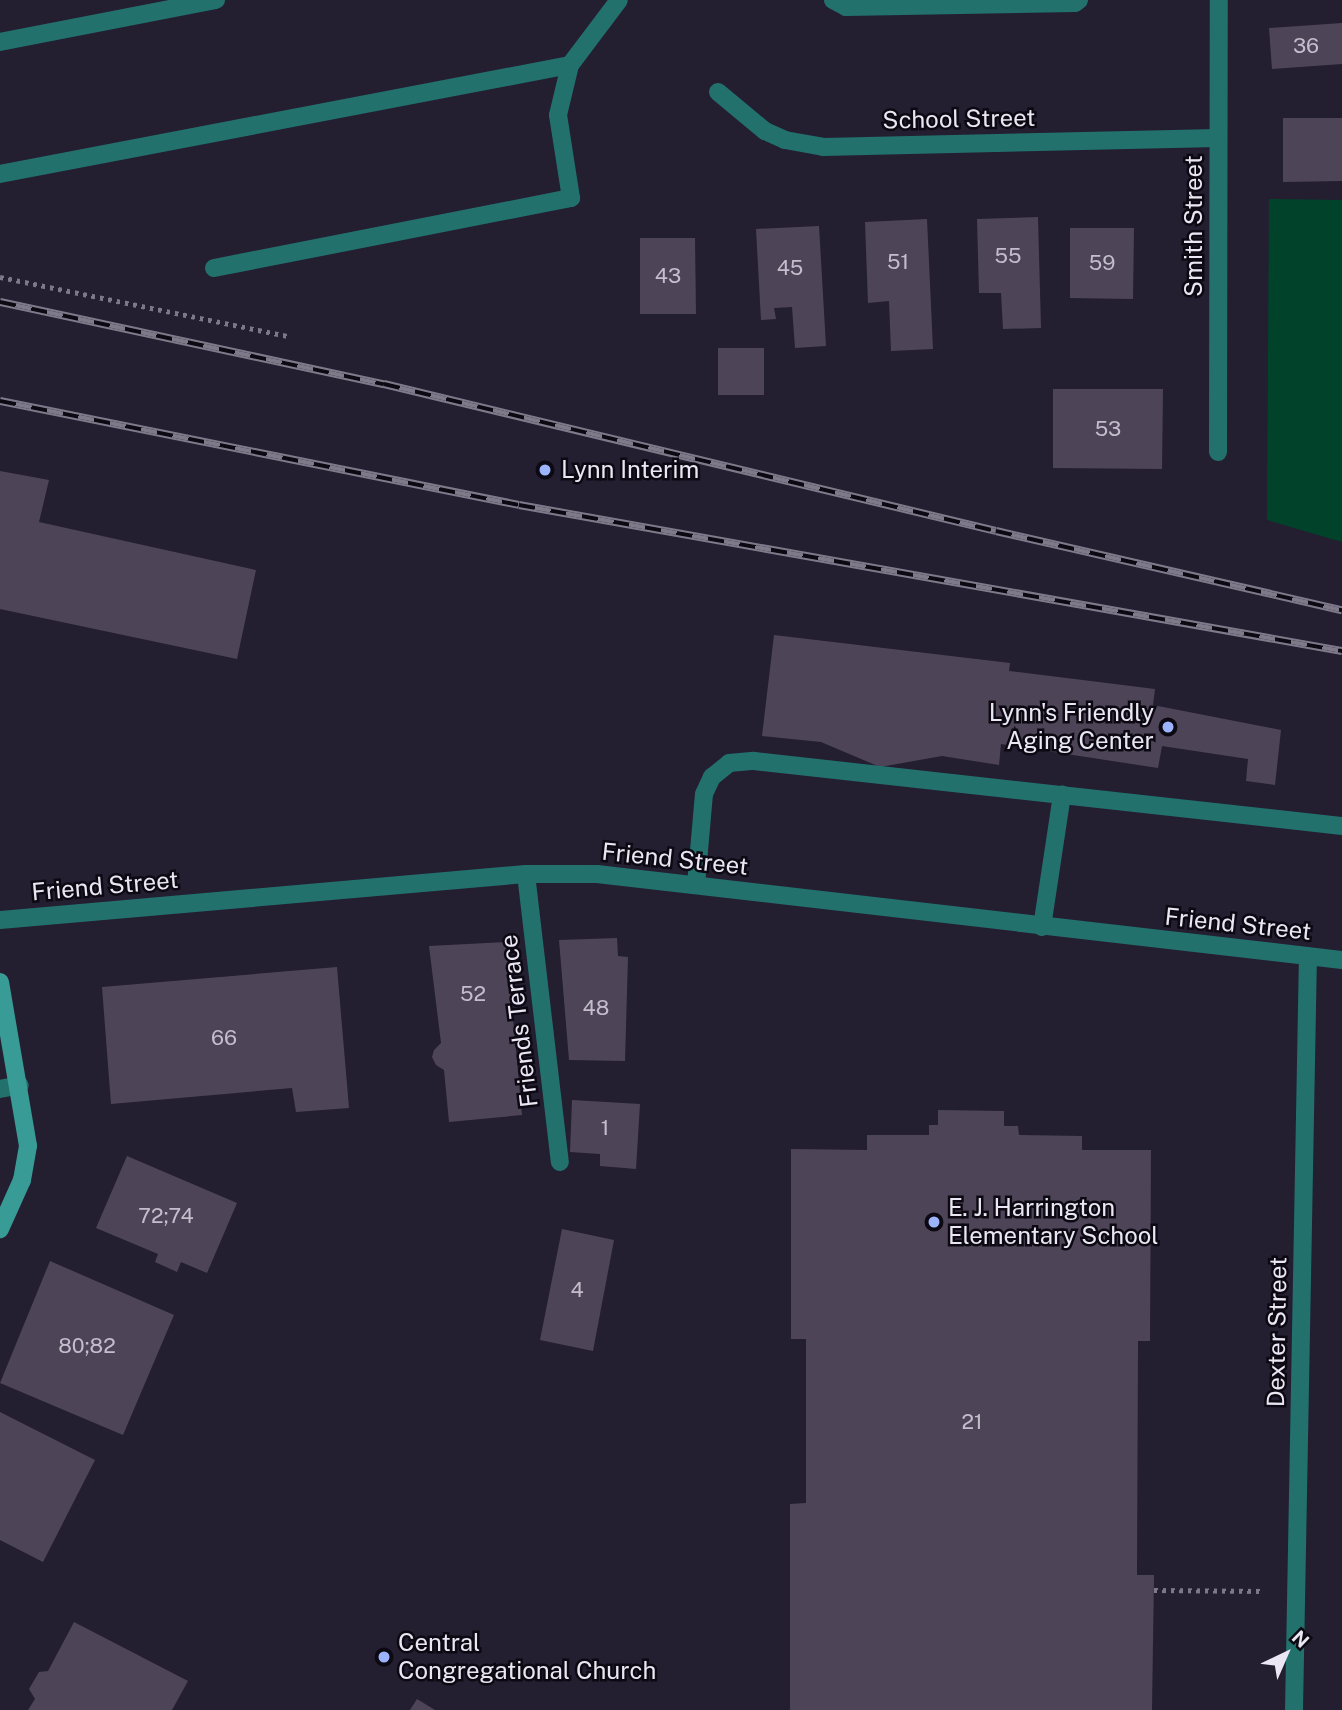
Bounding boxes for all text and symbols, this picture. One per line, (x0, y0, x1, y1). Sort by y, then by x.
house number: 36 (1293, 33, 1319, 59)
street label: School Street (882, 103, 1036, 135)
street label: Smith Street (1180, 155, 1208, 297)
house number: 55 (995, 243, 1021, 269)
house number: 51 (887, 249, 909, 275)
house number: 59 (1089, 250, 1115, 276)
house number: 45 (777, 255, 803, 281)
house number: 43 (655, 263, 681, 289)
house number: 53 (1095, 416, 1121, 442)
place label: Lynn Interim (561, 456, 699, 484)
marker: Lynn Interim (535, 460, 555, 480)
place label: Lynn's Friendly Aging Center (989, 699, 1154, 755)
marker: Lynn's Friendly Aging Center (1160, 719, 1176, 735)
street label: Friend Street (600, 837, 750, 881)
street label: Friend Street (30, 865, 180, 907)
street label: Friend Street (1163, 902, 1313, 946)
street label: Friends Terrace (494, 933, 544, 1109)
house number: 52 (460, 981, 486, 1007)
house number: 48 (583, 995, 609, 1021)
house number: 66 (211, 1025, 237, 1051)
house number: 1 (601, 1115, 609, 1141)
place label: E. J. Harrington Elementary School (948, 1194, 1159, 1250)
house number: 72;74 (138, 1203, 194, 1229)
marker: E. J. Harrington Elementary School (926, 1214, 942, 1230)
street label: Dexter Street (1261, 1257, 1293, 1407)
house number: 4 (570, 1277, 584, 1303)
house number: 80;82 (58, 1333, 116, 1359)
house number: 21 (961, 1409, 983, 1435)
north arrow (1251, 1619, 1321, 1689)
text: N (1288, 1626, 1314, 1652)
place label: Central Congregational Church (398, 1629, 656, 1685)
marker: Central Congregational Church (376, 1649, 392, 1665)

